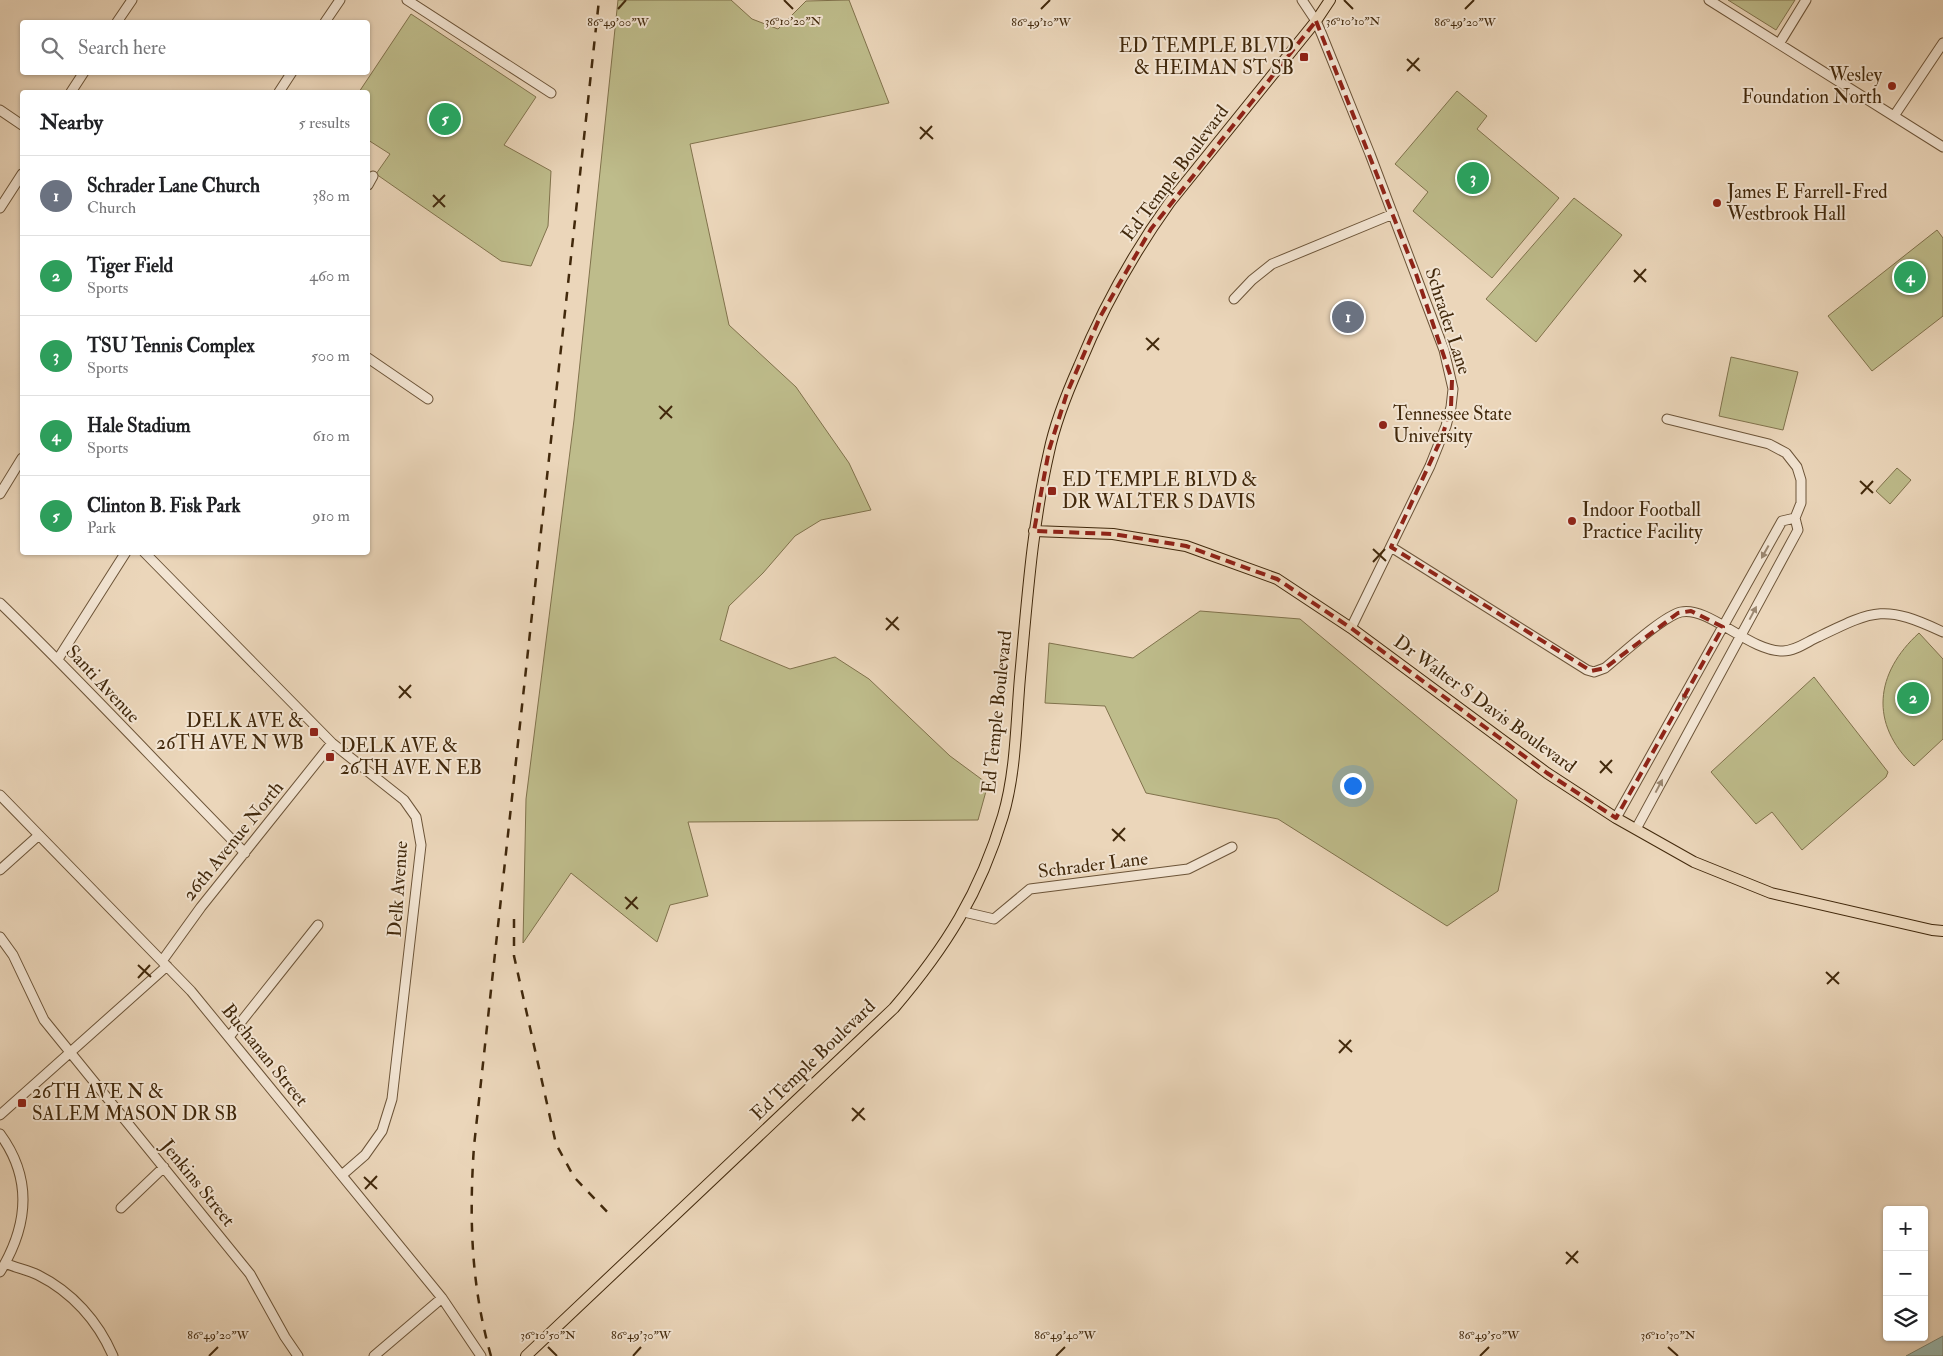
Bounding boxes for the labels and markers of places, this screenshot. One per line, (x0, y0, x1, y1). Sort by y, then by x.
place label: ED TEMPLE BLVD & HEIMAN ST SB (1119, 34, 1294, 80)
marker: ED TEMPLE BLVD & HEIMAN ST SB (1298, 51, 1310, 63)
place label: Wesley Foundation North (1742, 63, 1883, 109)
marker: Wesley Foundation North (1886, 80, 1898, 92)
pin: 5 (429, 100, 461, 138)
pin: 3 (1457, 159, 1489, 197)
place label: James E Farrell-Fred Westbrook Hall (1726, 180, 1888, 226)
marker: James E Farrell-Fred Westbrook Hall (1711, 197, 1723, 209)
pin: 4 (1894, 258, 1926, 296)
pin: 1 (1332, 298, 1364, 336)
place label: Tennessee State University (1393, 402, 1512, 448)
marker: Tennessee State University (1377, 419, 1389, 431)
place label: ED TEMPLE BLVD & DR WALTER S DAVIS (1062, 468, 1257, 514)
marker: ED TEMPLE BLVD & DR WALTER S DAVIS (1046, 485, 1058, 497)
place label: Indoor Football Practice Facility (1582, 498, 1703, 544)
marker: Indoor Football Practice Facility (1566, 515, 1578, 527)
pin: 2 (1897, 679, 1929, 717)
place label: DELK AVE & 26TH AVE N WB (156, 709, 304, 755)
marker: DELK AVE & 26TH AVE N WB (308, 726, 320, 738)
place label: DELK AVE & 26TH AVE N EB (340, 734, 482, 780)
marker: DELK AVE & 26TH AVE N EB (324, 751, 336, 763)
place label: 26TH AVE N & SALEM MASON DR SB (32, 1080, 238, 1126)
marker: 26TH AVE N & SALEM MASON DR SB (16, 1097, 28, 1109)

